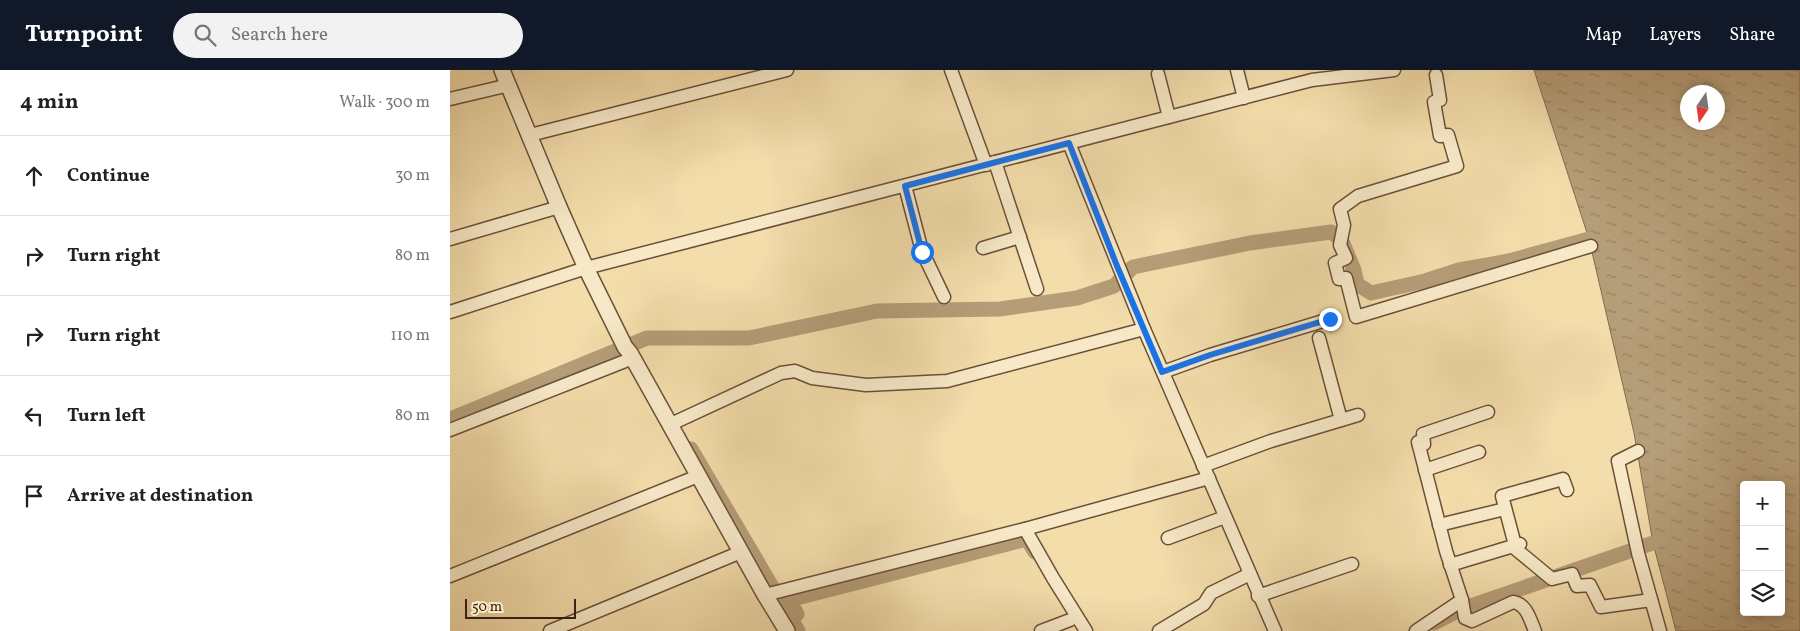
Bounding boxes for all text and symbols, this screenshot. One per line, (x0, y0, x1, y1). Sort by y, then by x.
search box (173, 13, 523, 58)
text: Turnpoint (25, 18, 143, 52)
icon: search (191, 21, 219, 49)
text: Search here (231, 22, 328, 48)
text: Map (1585, 23, 1621, 48)
text: Layers (1649, 23, 1701, 48)
text: Share (1729, 23, 1775, 48)
north arrow (1680, 85, 1725, 130)
text: 4 min (20, 88, 79, 117)
text: Walk · 300 m (339, 92, 430, 114)
icon: ahead (20, 162, 48, 190)
text: Continue (67, 163, 150, 189)
text: 30 m (395, 165, 430, 187)
route start (911, 241, 934, 264)
icon: right (20, 242, 48, 270)
text: Turn right (67, 243, 160, 269)
text: 80 m (395, 245, 430, 267)
route end (1319, 308, 1342, 331)
icon: right (20, 322, 48, 350)
text: Turn right (67, 323, 160, 349)
text: 110 m (391, 325, 430, 347)
icon: left (20, 402, 48, 430)
text: Turn left (67, 403, 146, 429)
text: 80 m (395, 405, 430, 427)
map controls (1740, 481, 1785, 616)
button: + (1740, 481, 1785, 526)
icon: arrive (20, 482, 48, 510)
text: Arrive at destination (67, 483, 253, 509)
button: − (1740, 526, 1785, 571)
button: layers (1740, 571, 1785, 616)
scale bar (465, 596, 576, 619)
text: 50 m (472, 598, 502, 617)

